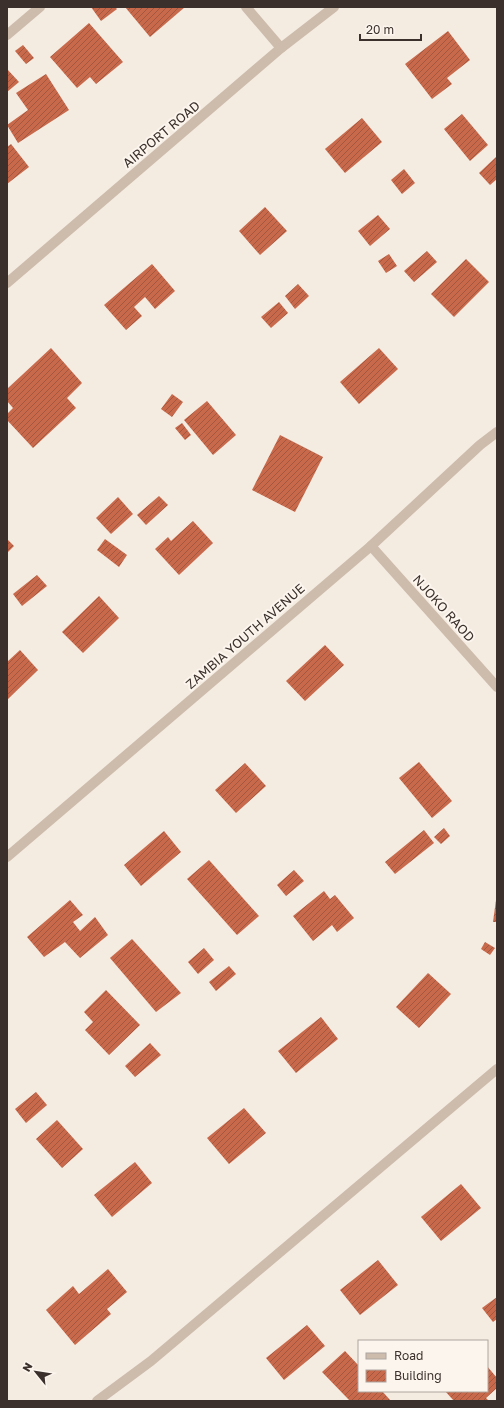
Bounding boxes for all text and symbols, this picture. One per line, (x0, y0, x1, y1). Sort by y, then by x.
scale bar (360, 16, 421, 42)
text: 20 m (366, 22, 394, 37)
street label: AIRPORT ROAD (119, 97, 203, 171)
street label: NJOKO RAOD (410, 571, 478, 645)
street label: ZAMBIA YOUTH AVENUE (182, 580, 308, 692)
legend (358, 1340, 488, 1392)
text: Road (394, 1348, 423, 1363)
north arrow (16, 1352, 56, 1392)
text: N (19, 1360, 35, 1374)
text: Building (394, 1368, 442, 1383)

